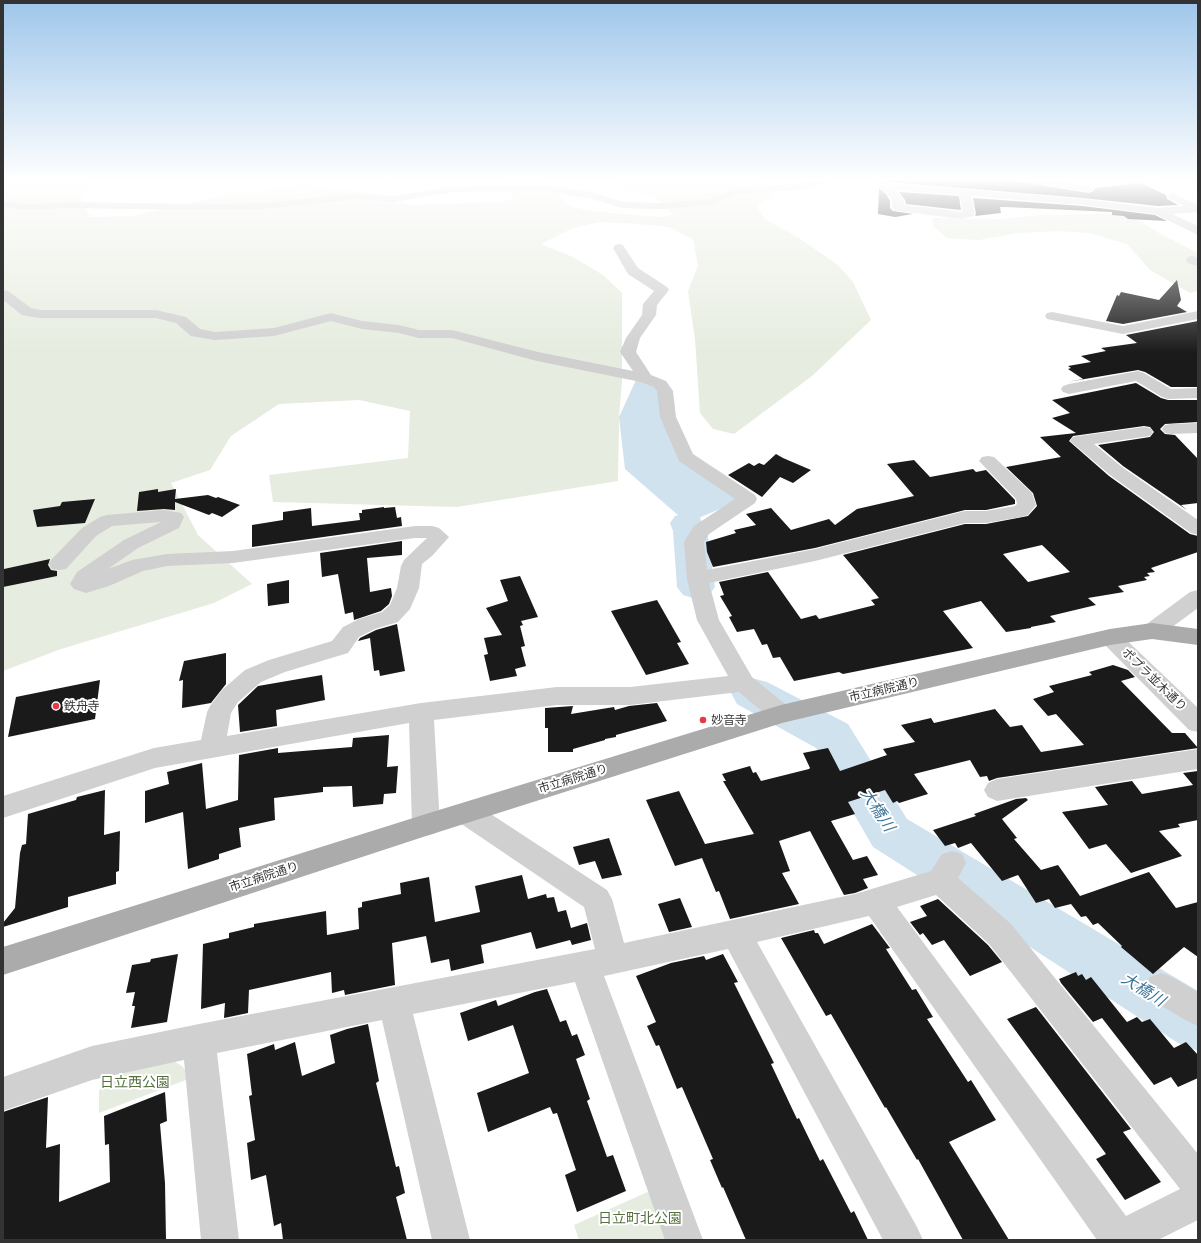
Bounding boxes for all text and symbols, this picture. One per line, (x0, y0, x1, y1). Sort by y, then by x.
street label: ポプラ並木通り (1119, 646, 1189, 714)
street label: 市立病院通り (847, 675, 921, 705)
place label: 鉄舟寺 (64, 699, 100, 713)
marker: 鉄舟寺 (51, 701, 61, 711)
place label: 妙音寺 (711, 713, 747, 727)
marker: 妙音寺 (698, 715, 708, 725)
street label: 市立病院通り (536, 762, 610, 796)
water label: 大橋川 (856, 785, 898, 835)
street label: 市立病院通り (228, 859, 300, 895)
water label: 大橋川 (1118, 969, 1168, 1011)
park label: 日立西公園 (100, 1075, 170, 1091)
park label: 日立町北公園 (598, 1211, 682, 1227)

